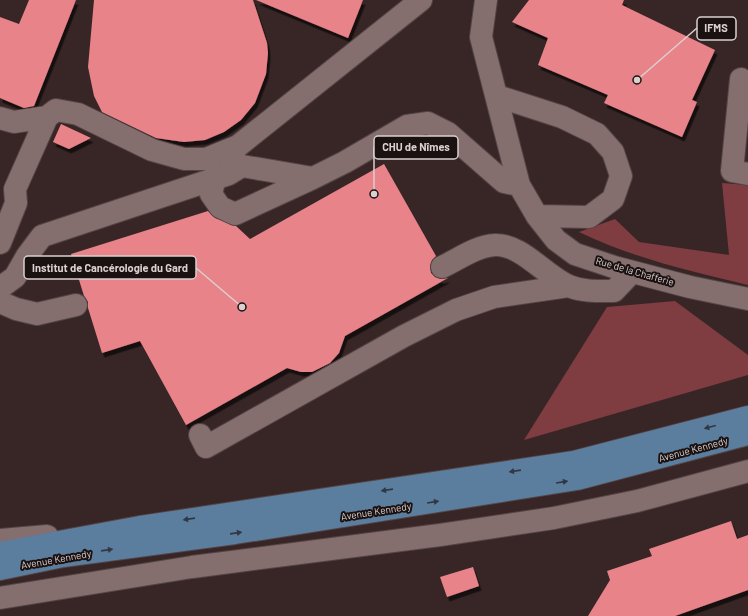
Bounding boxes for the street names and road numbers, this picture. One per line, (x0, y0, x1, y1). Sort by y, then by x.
street label: Rue de la Chafferie (594, 254, 676, 288)
street label: Avenue Kennedy (657, 434, 729, 464)
street label: Avenue Kennedy (340, 499, 412, 522)
street label: Avenue Kennedy (20, 547, 92, 571)

